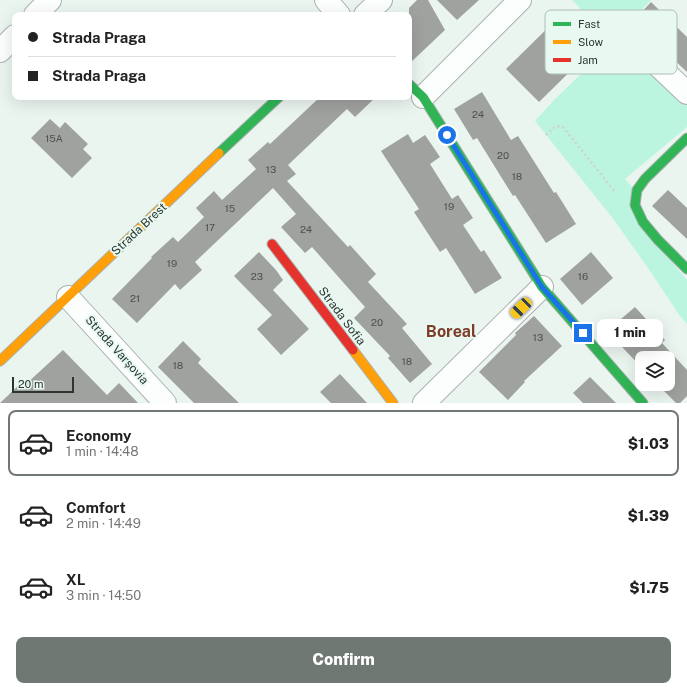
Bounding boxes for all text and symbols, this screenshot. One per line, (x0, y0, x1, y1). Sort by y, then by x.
legend (545, 10, 677, 74)
text: Fast (578, 18, 600, 30)
text: Strada Praga (52, 29, 146, 46)
text: Slow (578, 36, 604, 48)
text: Jam (578, 54, 598, 66)
text: Strada Praga (52, 67, 146, 84)
house number: 24 (472, 108, 484, 120)
route start (438, 126, 456, 144)
house number: 15A (45, 132, 63, 144)
house number: 20 (497, 149, 509, 161)
house number: 13 (266, 163, 276, 175)
house number: 18 (512, 170, 522, 182)
street label: Strada Brest (109, 200, 170, 258)
house number: 19 (444, 200, 454, 212)
house number: 15 (225, 202, 235, 214)
house number: 17 (205, 221, 215, 233)
house number: 24 (300, 223, 312, 235)
house number: 19 (167, 257, 177, 269)
house number: 23 (251, 270, 263, 282)
house number: 16 (578, 270, 588, 282)
street label: Strada Sofia (316, 284, 368, 348)
house number: 21 (130, 292, 140, 304)
car (508, 295, 534, 321)
street label: Strada Varșovia (83, 313, 151, 387)
house number: 20 (371, 316, 383, 328)
callout: 1 min (597, 319, 663, 347)
district label: Boreal (426, 322, 476, 341)
route end (574, 324, 592, 342)
text: 1 min (614, 325, 646, 340)
house number: 13 (533, 331, 543, 343)
map controls (635, 351, 675, 391)
button: layers (635, 351, 675, 391)
house number: 18 (402, 355, 412, 367)
house number: 18 (173, 359, 183, 371)
scale bar (12, 375, 74, 394)
text: 20 m (18, 378, 43, 390)
icon: car (18, 425, 54, 461)
text: Economy (66, 427, 131, 444)
text: $1.03 (628, 435, 669, 452)
text: 1 min · 14:48 (66, 444, 139, 459)
icon: car (18, 497, 54, 533)
text: Comfort (66, 499, 126, 516)
text: $1.39 (627, 507, 669, 524)
text: 2 min · 14:49 (66, 516, 141, 531)
icon: car (18, 569, 54, 605)
text: XL (66, 571, 85, 588)
text: $1.75 (629, 579, 669, 596)
text: 3 min · 14:50 (66, 588, 141, 603)
button: Confirm (16, 637, 671, 683)

